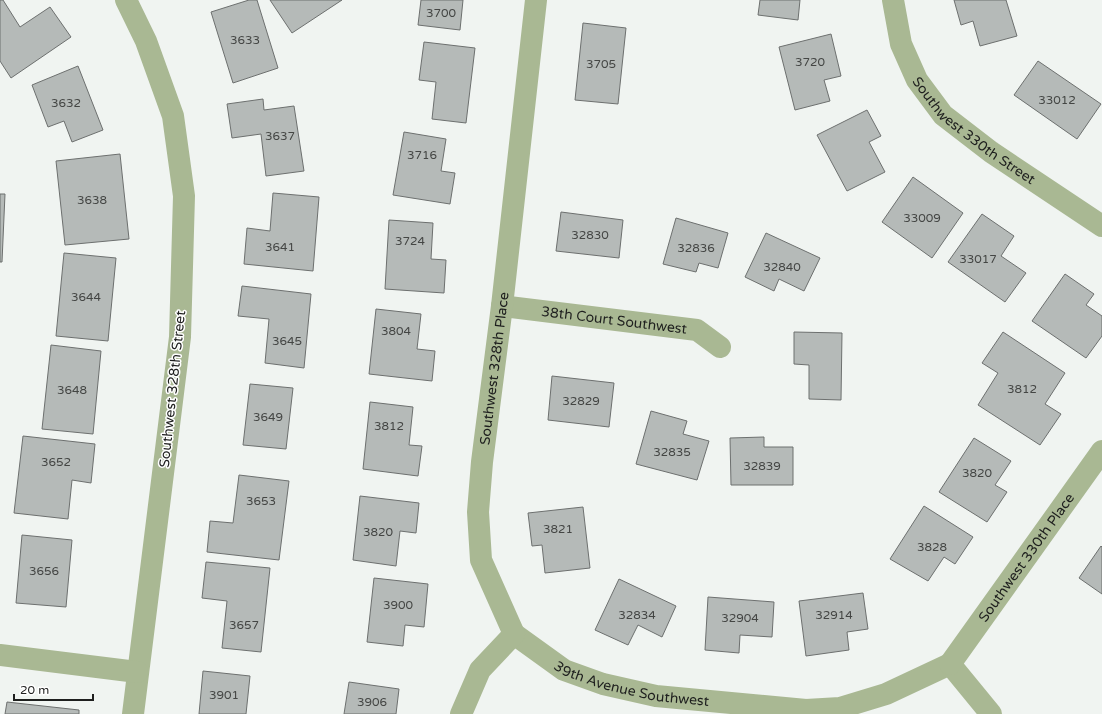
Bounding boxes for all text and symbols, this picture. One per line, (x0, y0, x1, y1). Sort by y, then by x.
house number: 3700 (426, 6, 457, 20)
house number: 3633 (230, 33, 260, 47)
house number: 3720 (795, 55, 826, 69)
house number: 3705 (586, 57, 616, 71)
street label: Southwest 330th Street (908, 74, 1039, 189)
house number: 33012 (1038, 93, 1076, 107)
house number: 3632 (51, 96, 81, 110)
house number: 3637 (265, 129, 295, 143)
house number: 3716 (407, 148, 437, 162)
house number: 3638 (77, 193, 107, 207)
house number: 33009 (903, 211, 941, 225)
house number: 32830 (571, 228, 609, 242)
house number: 3724 (395, 234, 426, 248)
house number: 3641 (265, 240, 295, 254)
house number: 32836 (677, 241, 715, 255)
house number: 33017 (959, 252, 997, 266)
house number: 32840 (763, 260, 801, 274)
house number: 3644 (71, 290, 102, 304)
street label: Southwest 328th Place (476, 291, 512, 446)
street label: 38th Court Southwest (540, 303, 688, 338)
street label: Southwest 328th Street (156, 309, 189, 468)
house number: 3804 (381, 324, 412, 338)
house number: 3645 (272, 334, 302, 348)
house number: 3812 (1007, 382, 1037, 396)
house number: 3648 (57, 383, 87, 397)
house number: 32829 (562, 394, 600, 408)
house number: 3649 (253, 410, 283, 424)
house number: 3812 (374, 419, 404, 433)
house number: 32835 (653, 445, 691, 459)
house number: 3652 (41, 455, 71, 469)
house number: 32839 (743, 459, 781, 473)
house number: 3820 (962, 466, 993, 480)
street label: Southwest 330th Place (975, 490, 1078, 625)
house number: 3653 (246, 494, 276, 508)
house number: 3821 (543, 522, 573, 536)
house number: 3820 (363, 525, 394, 539)
house number: 3828 (917, 540, 947, 554)
house number: 3656 (29, 564, 59, 578)
house number: 3900 (383, 598, 414, 612)
house number: 32834 (618, 608, 656, 622)
house number: 32914 (815, 608, 853, 622)
house number: 32904 (721, 611, 759, 625)
house number: 3657 (229, 618, 259, 632)
street label: 39th Avenue Southwest (550, 657, 710, 710)
scale bar (14, 676, 93, 702)
text: 20 m (20, 683, 49, 697)
house number: 3901 (209, 688, 239, 702)
house number: 3906 (357, 695, 387, 709)

